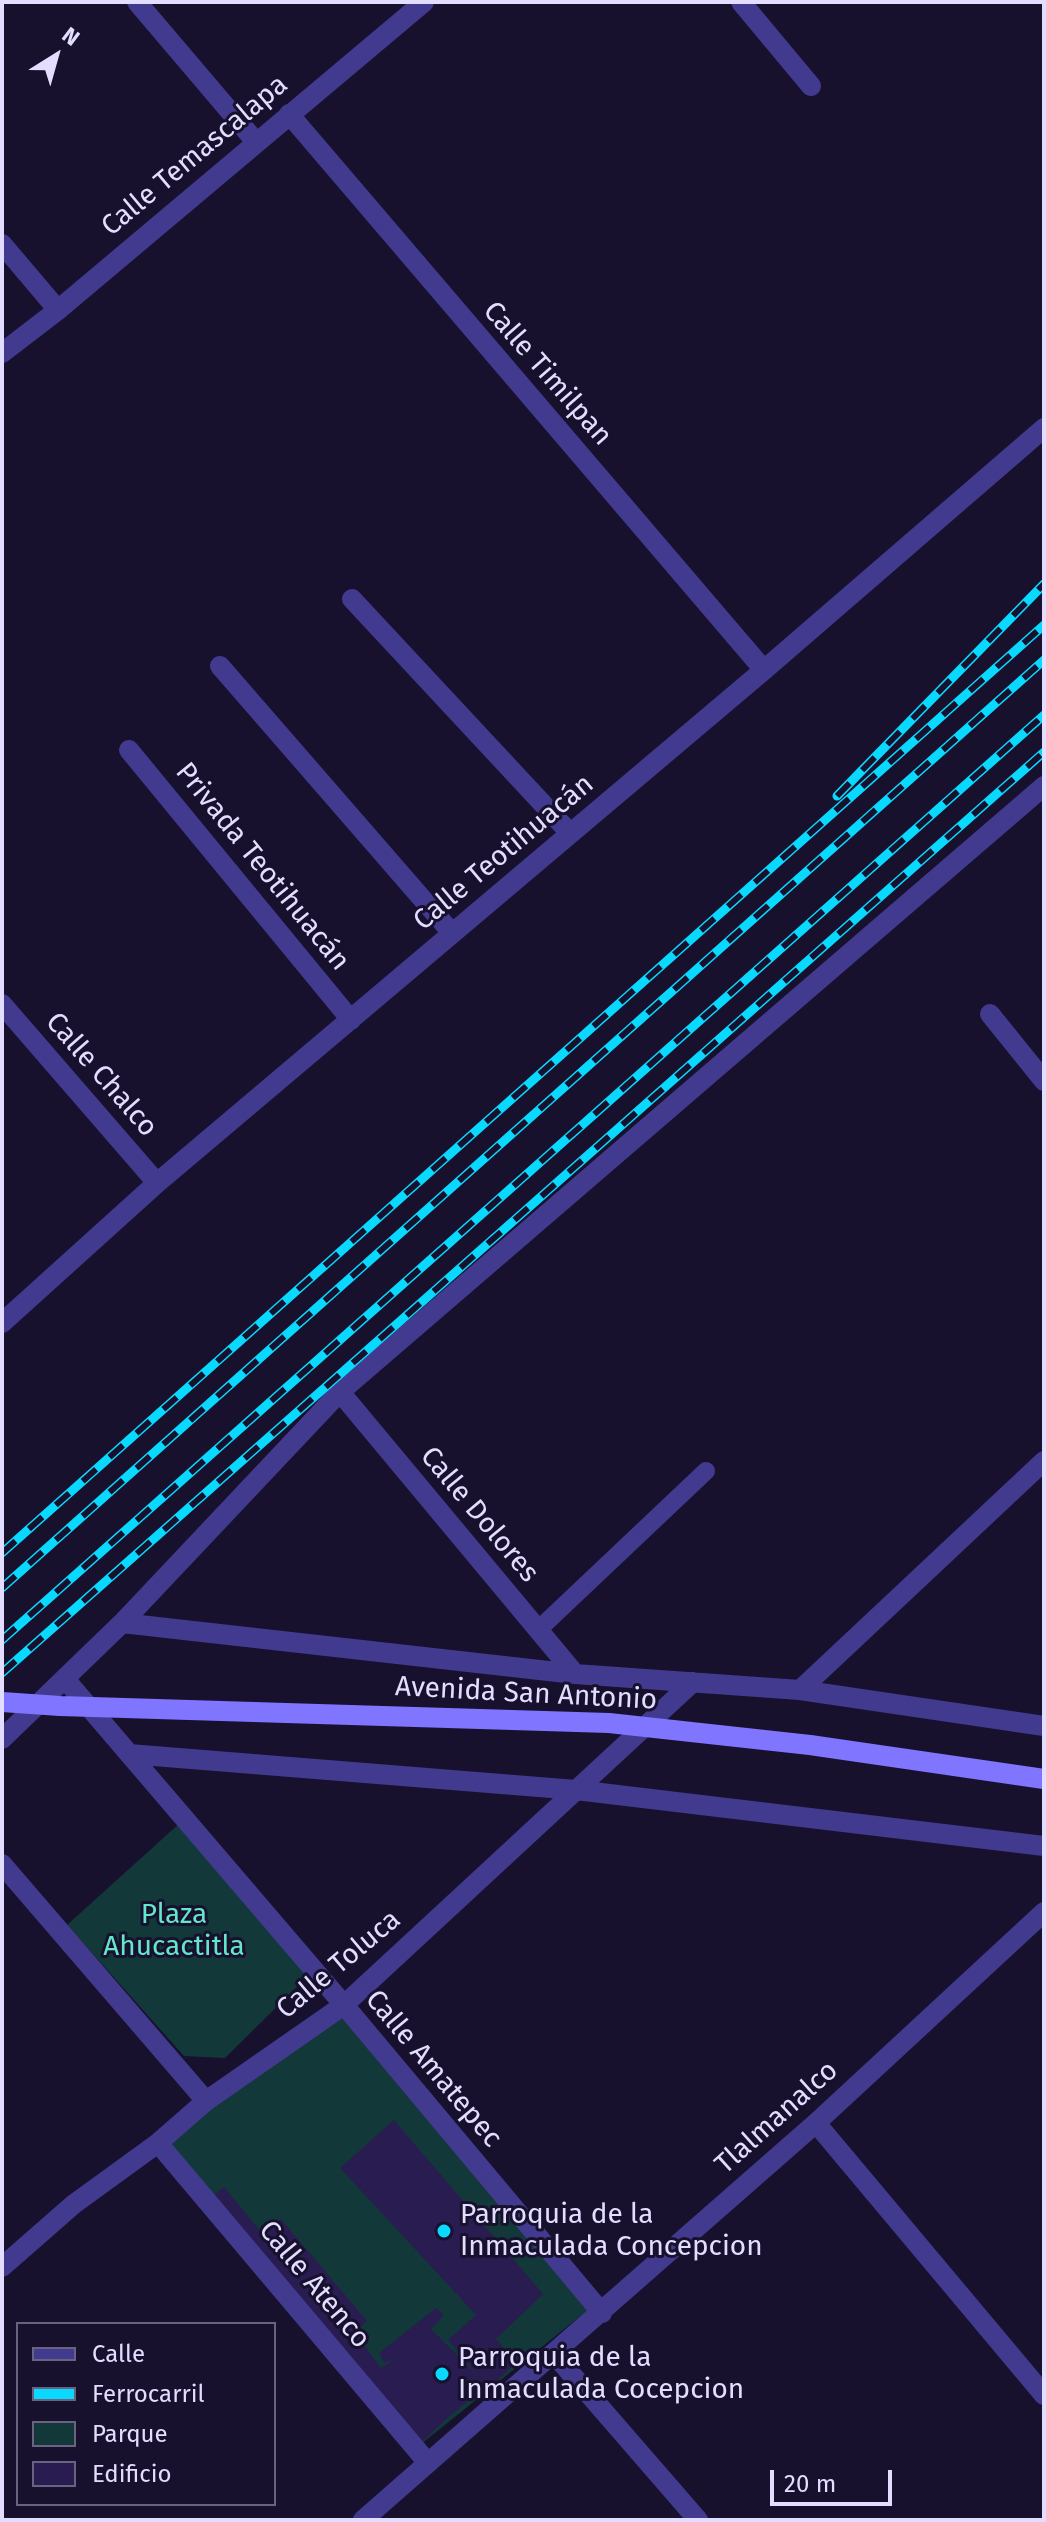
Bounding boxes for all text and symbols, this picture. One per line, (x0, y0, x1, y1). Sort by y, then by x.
north arrow (16, 16, 96, 96)
text: N (57, 21, 85, 52)
street label: Calle Temascalapa (95, 68, 295, 244)
street label: Calle Timilpan (475, 295, 619, 453)
street label: Privada Teotihuacán (168, 756, 356, 978)
street label: Calle Teotihuacán (407, 768, 601, 938)
street label: Calle Chalco (38, 1006, 164, 1144)
street label: Calle Dolores (413, 1440, 545, 1590)
street label: Avenida San Antonio (394, 1670, 658, 1718)
park label: Plaza Ahucactitla (103, 1898, 245, 1964)
street label: Calle Toluca (270, 1903, 408, 2027)
street label: Calle Amatepec (358, 1984, 508, 2154)
street label: Tlalmanalco (709, 2054, 845, 2182)
place label: Parroquia de la Inmaculada Concepcion (460, 2198, 763, 2264)
street label: Calle Atenco (251, 2214, 377, 2356)
marker: Parroquia de la Inmaculada Concepcion (435, 2222, 453, 2240)
legend (16, 2322, 276, 2506)
text: Calle (92, 2340, 145, 2368)
place label: Parroquia de la Inmaculada Cocepcion (458, 2341, 744, 2407)
marker: Parroquia de la Inmaculada Cocepcion (433, 2365, 451, 2383)
text: Ferrocarril (92, 2380, 204, 2408)
text: Parque (92, 2420, 168, 2448)
scale bar (774, 2454, 896, 2504)
text: Edificio (92, 2460, 172, 2488)
text: 20 m (784, 2470, 836, 2498)

